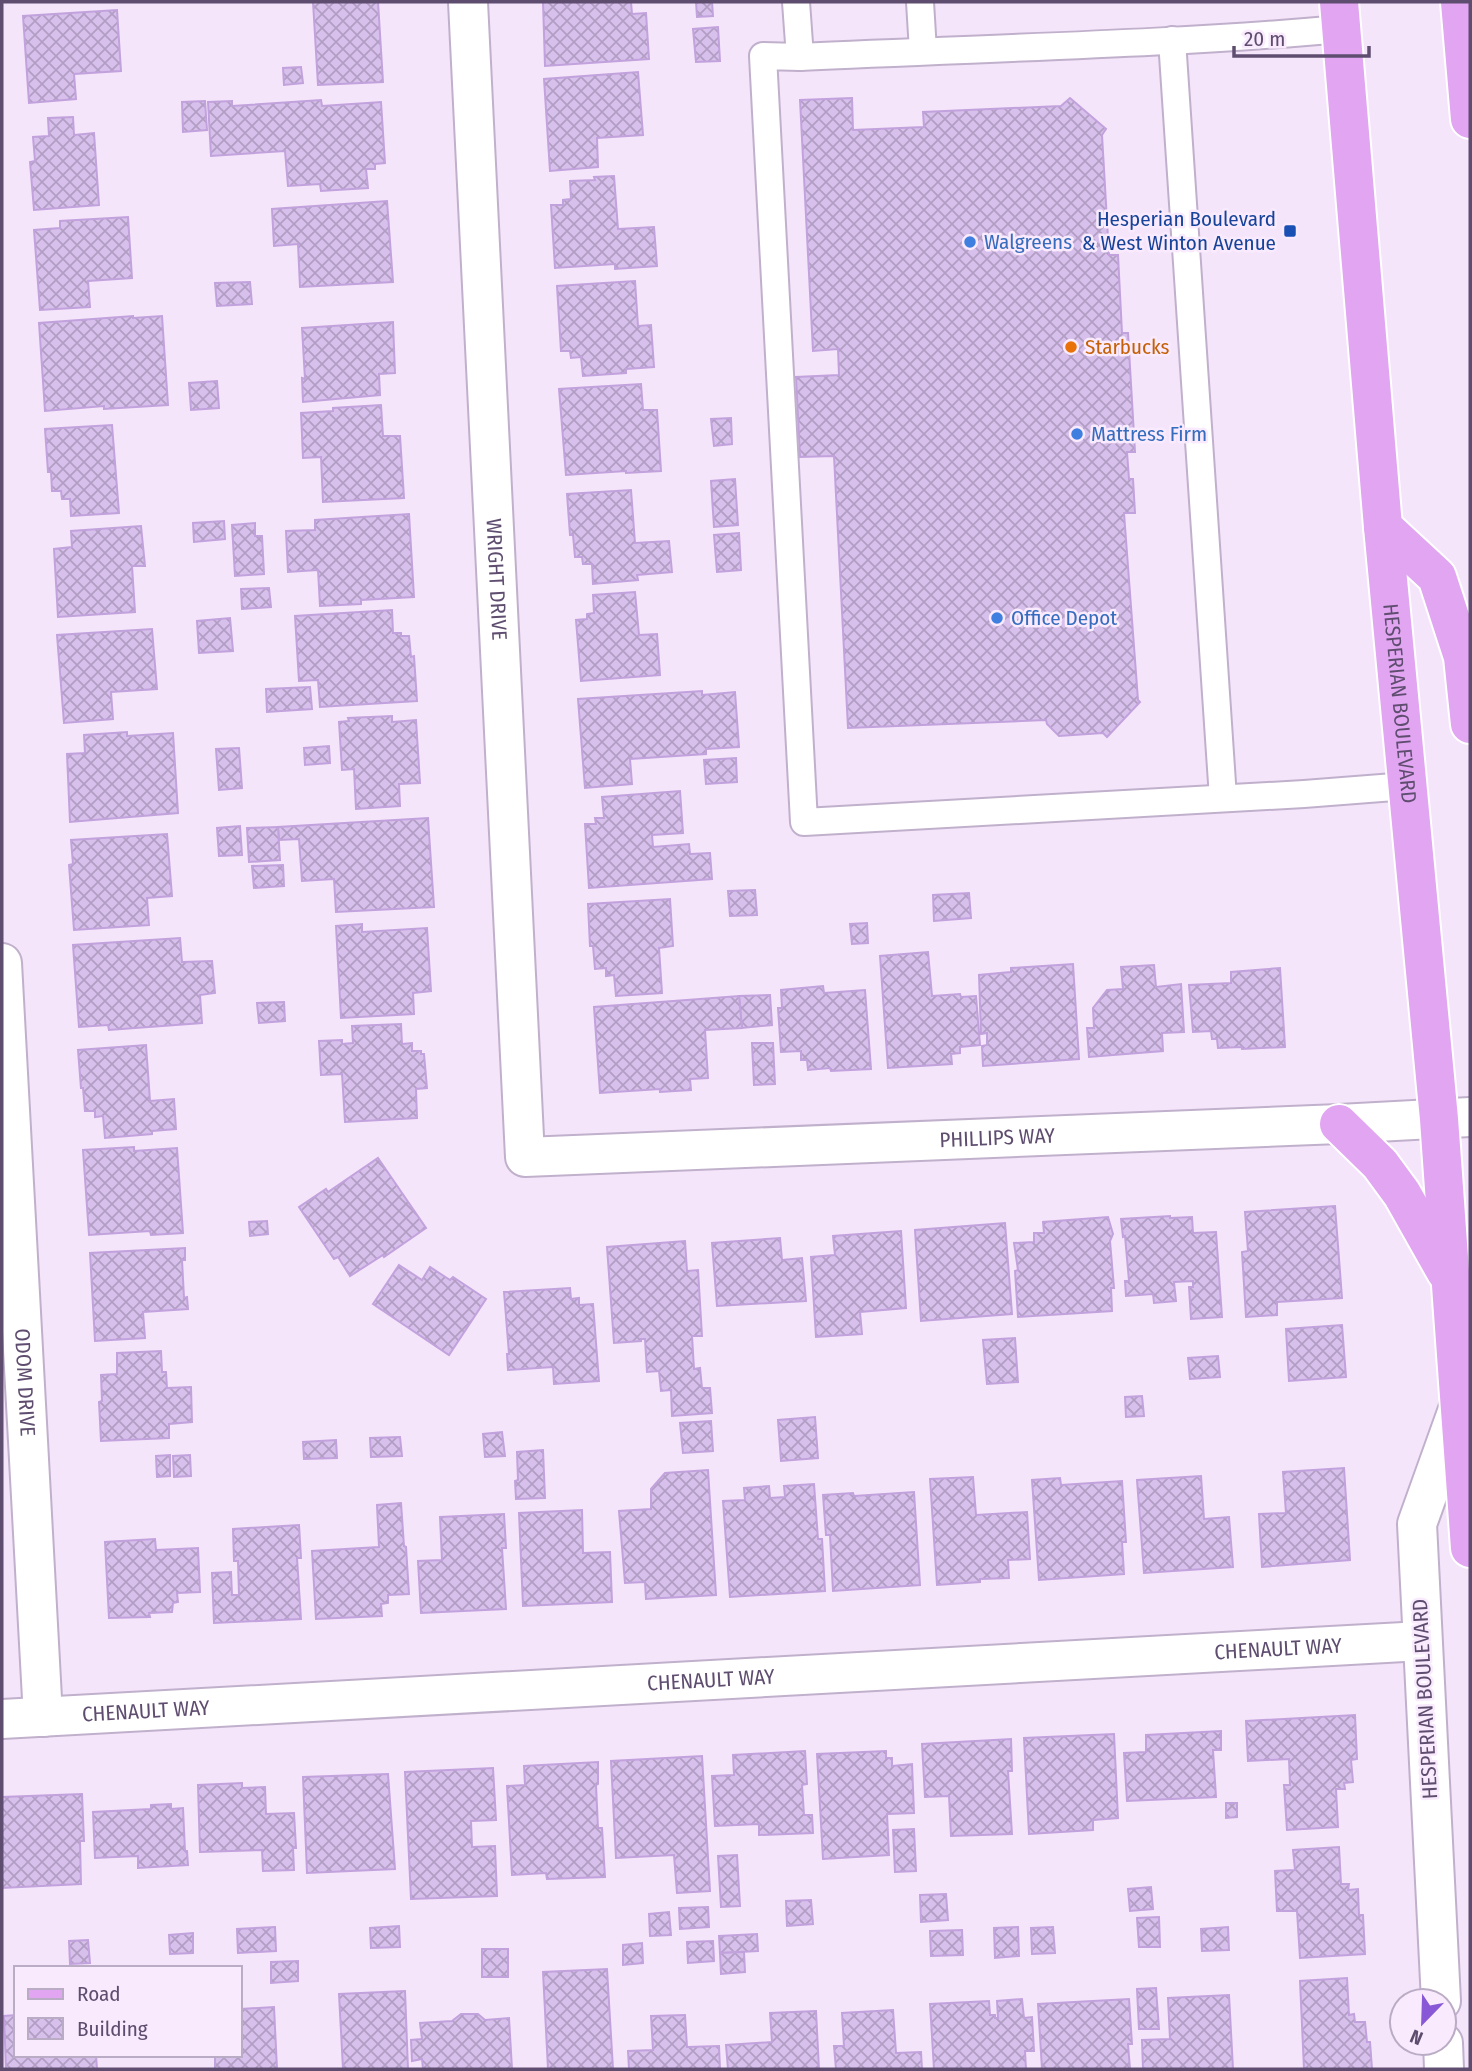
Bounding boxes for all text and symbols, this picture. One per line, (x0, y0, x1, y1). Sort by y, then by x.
scale bar (1234, 14, 1369, 58)
text: 20 m (1244, 26, 1285, 52)
place label: Hesperian Boulevard & West Winton Avenue (1082, 206, 1276, 256)
marker: Hesperian Boulevard & West Winton Avenue (1282, 223, 1298, 239)
place label: Walgreens (984, 229, 1072, 255)
marker: Walgreens (962, 234, 978, 250)
place label: Starbucks (1085, 334, 1170, 360)
marker: Starbucks (1063, 339, 1079, 355)
place label: Mattress Firm (1091, 421, 1207, 447)
marker: Mattress Firm (1069, 426, 1085, 442)
street label: WRIGHT DRIVE (481, 518, 512, 641)
street label: HESPERIAN BOULEVARD (1377, 602, 1422, 804)
place label: Office Depot (1011, 605, 1117, 631)
marker: Office Depot (989, 610, 1005, 626)
street label: PHILLIPS WAY (939, 1123, 1056, 1153)
street label: ODOM DRIVE (9, 1328, 41, 1437)
street label: HESPERIAN BOULEVARD (1407, 1598, 1443, 1800)
street label: CHENAULT WAY (1214, 1632, 1343, 1665)
street label: CHENAULT WAY (646, 1664, 776, 1697)
street label: CHENAULT WAY (81, 1695, 211, 1728)
legend (14, 1966, 242, 2057)
text: Road (77, 1981, 121, 2007)
north arrow (1388, 1987, 1458, 2057)
text: Building (77, 2016, 148, 2042)
text: N (1407, 2024, 1426, 2050)

